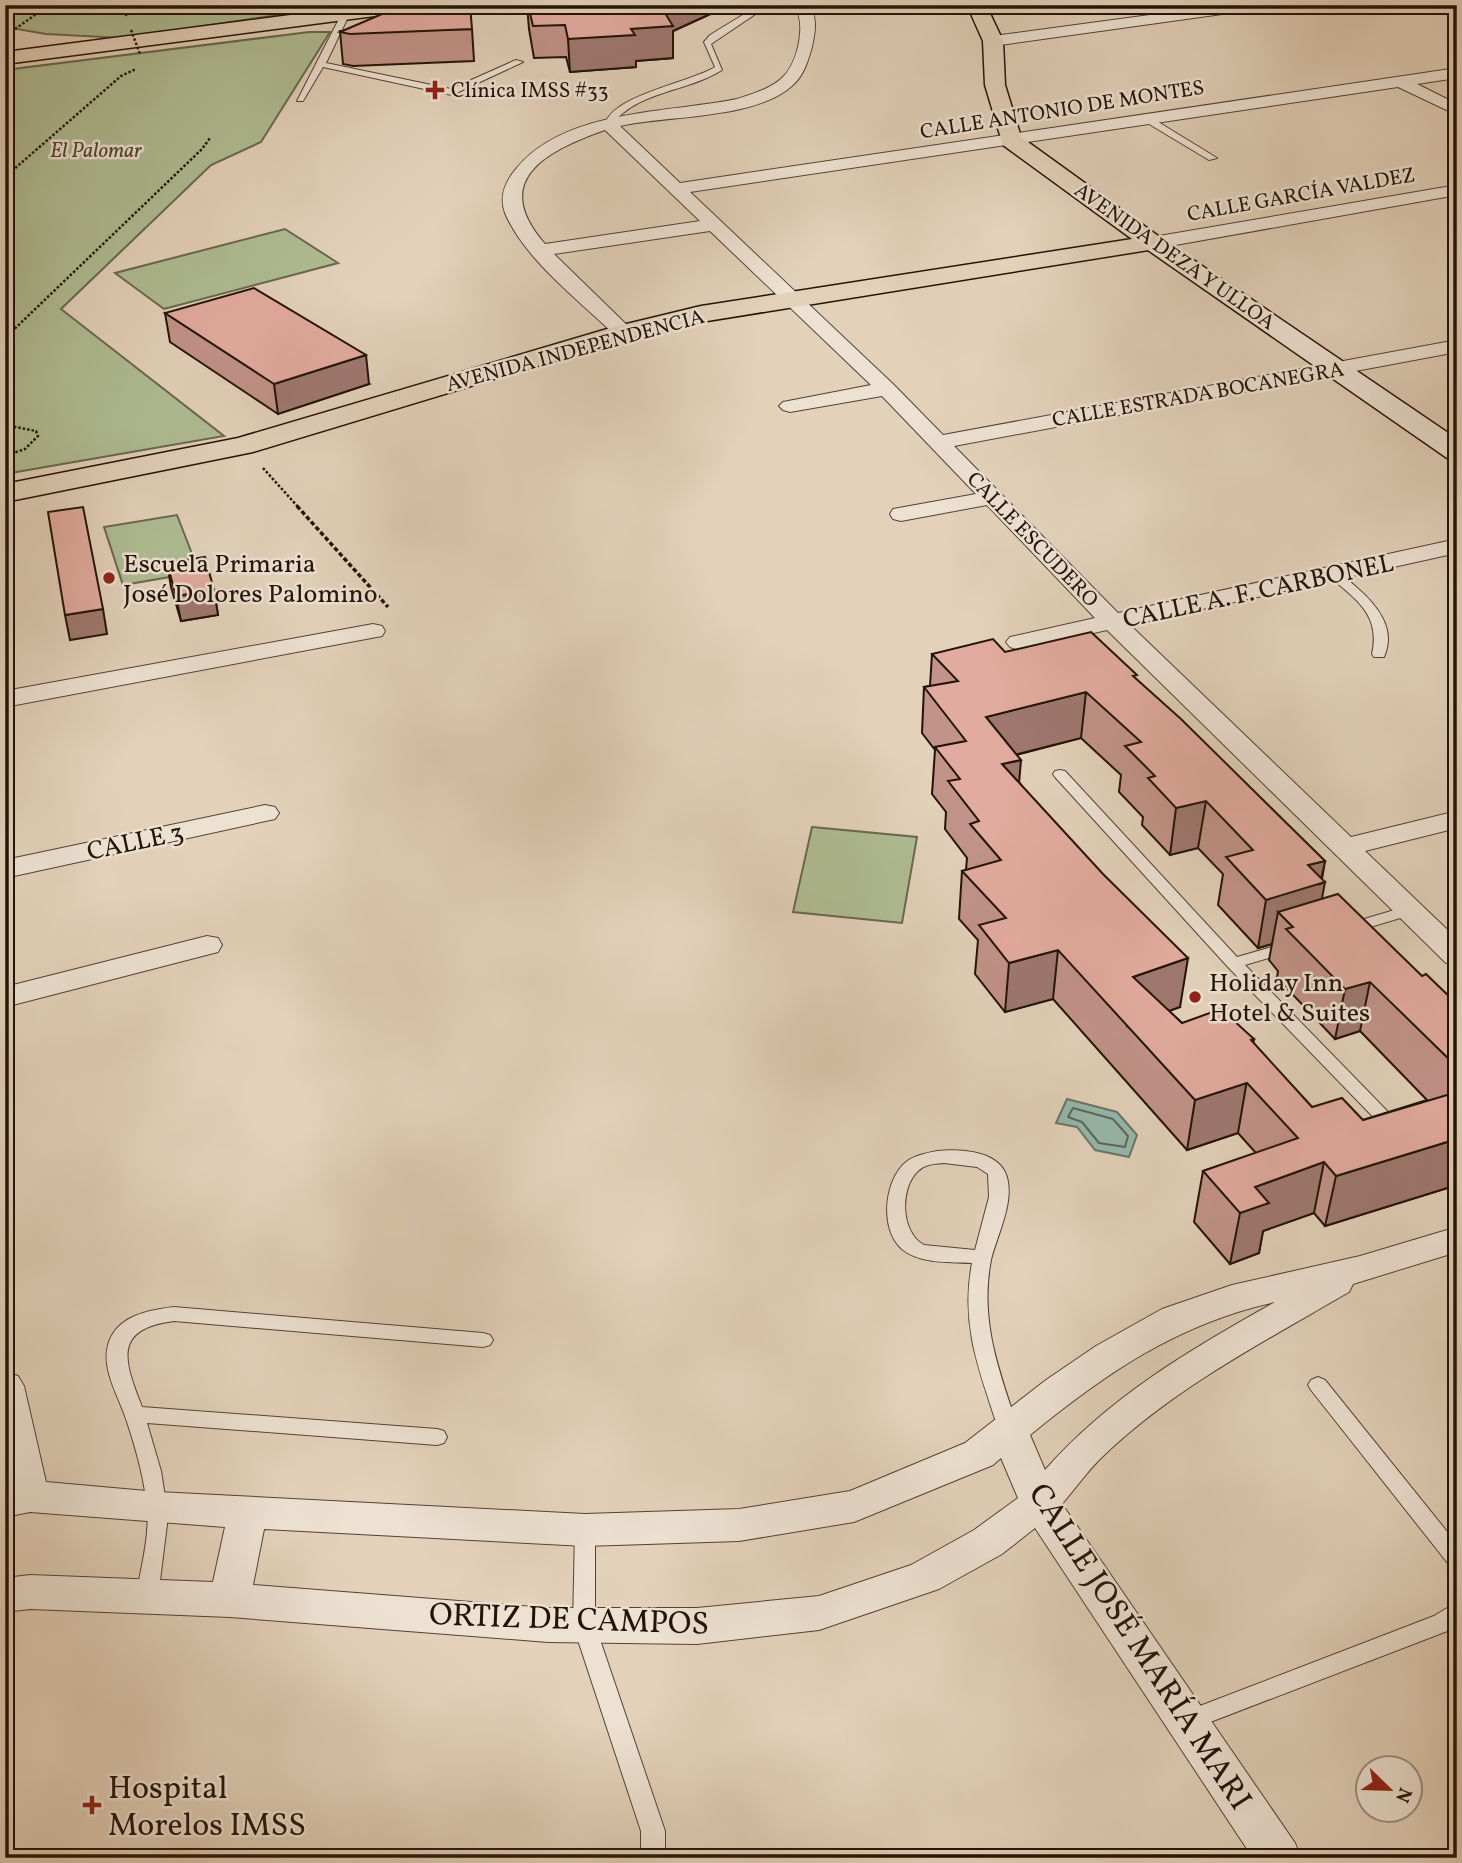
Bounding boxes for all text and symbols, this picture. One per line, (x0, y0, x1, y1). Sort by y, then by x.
street label: CALLE ANTONIO DE MONTES (918, 74, 1206, 147)
place label: Clínica IMSS #33 (451, 77, 608, 106)
marker: Clínica IMSS #33 (425, 80, 445, 100)
park label: El Palomar (50, 137, 142, 166)
street label: CALLE GARCÍA VALDEZ (1185, 161, 1418, 230)
street label: AVENIDA DEZA Y ULLOA (1068, 177, 1281, 338)
street label: AVENIDA INDEPENDENCIA (443, 303, 708, 400)
street label: CALLE ESTRADA BOCANEGRA (1050, 355, 1347, 435)
street label: CALLE ESCUDERO (960, 466, 1104, 614)
street label: CALLE A. F. CARBONEL (1120, 546, 1398, 638)
place label: Escuela Primaria José Dolores Palomino (123, 547, 378, 613)
marker: Escuela Primaria José Dolores Palomino (101, 570, 117, 586)
street label: CALLE 3 (84, 815, 187, 871)
place label: Holiday Inn Hotel & Suites (1209, 966, 1370, 1032)
marker: Holiday Inn Hotel & Suites (1187, 989, 1203, 1005)
street label: CALLE JOSÉ MARÍA MARI (1016, 1476, 1261, 1820)
street label: ORTIZ DE CAMPOS (428, 1594, 710, 1648)
north arrow (1354, 1755, 1424, 1825)
place label: Hospital Morelos IMSS (108, 1768, 306, 1849)
text: N (1388, 1783, 1417, 1806)
marker: Hospital Morelos IMSS (82, 1795, 102, 1815)

